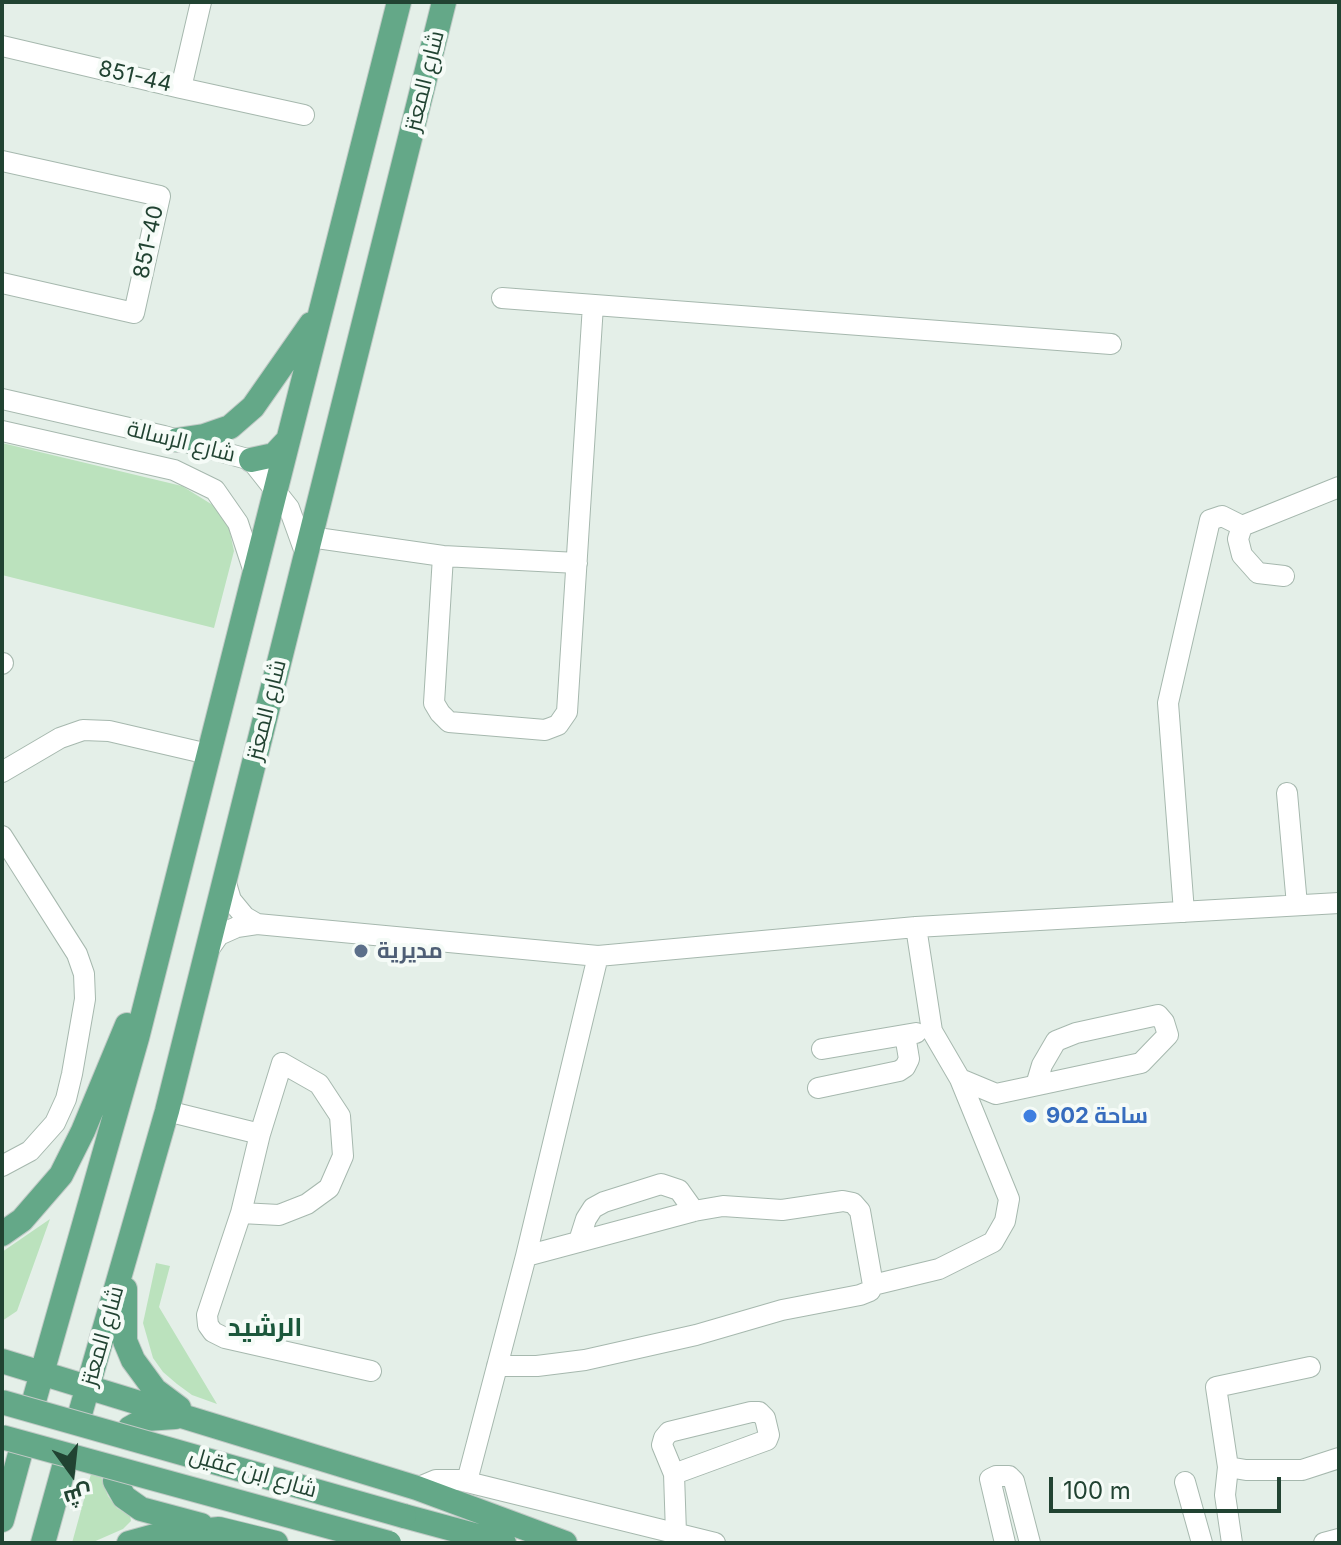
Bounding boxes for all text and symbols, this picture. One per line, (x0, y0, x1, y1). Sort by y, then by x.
street label: شارع المعتز (400, 28, 450, 134)
street label: 851-44 (96, 56, 174, 98)
street label: 851-40 (128, 203, 170, 281)
street label: شارع الرسالة (124, 416, 238, 468)
street label: شارع المعتز (242, 657, 292, 763)
place label: مديرية (377, 938, 443, 964)
marker: مديرية (352, 942, 370, 960)
place label: ساحة 902 (1046, 1103, 1148, 1129)
marker: ساحة 902 (1021, 1107, 1039, 1125)
street label: شارع المعتز (76, 1283, 130, 1389)
district label: الرشيد (228, 1312, 302, 1344)
north arrow (32, 1433, 112, 1513)
street label: شارع ابن عقيل (186, 1442, 320, 1504)
scale bar (1053, 1461, 1285, 1511)
text: 100 m (1063, 1476, 1131, 1505)
text: ش (61, 1480, 95, 1512)

